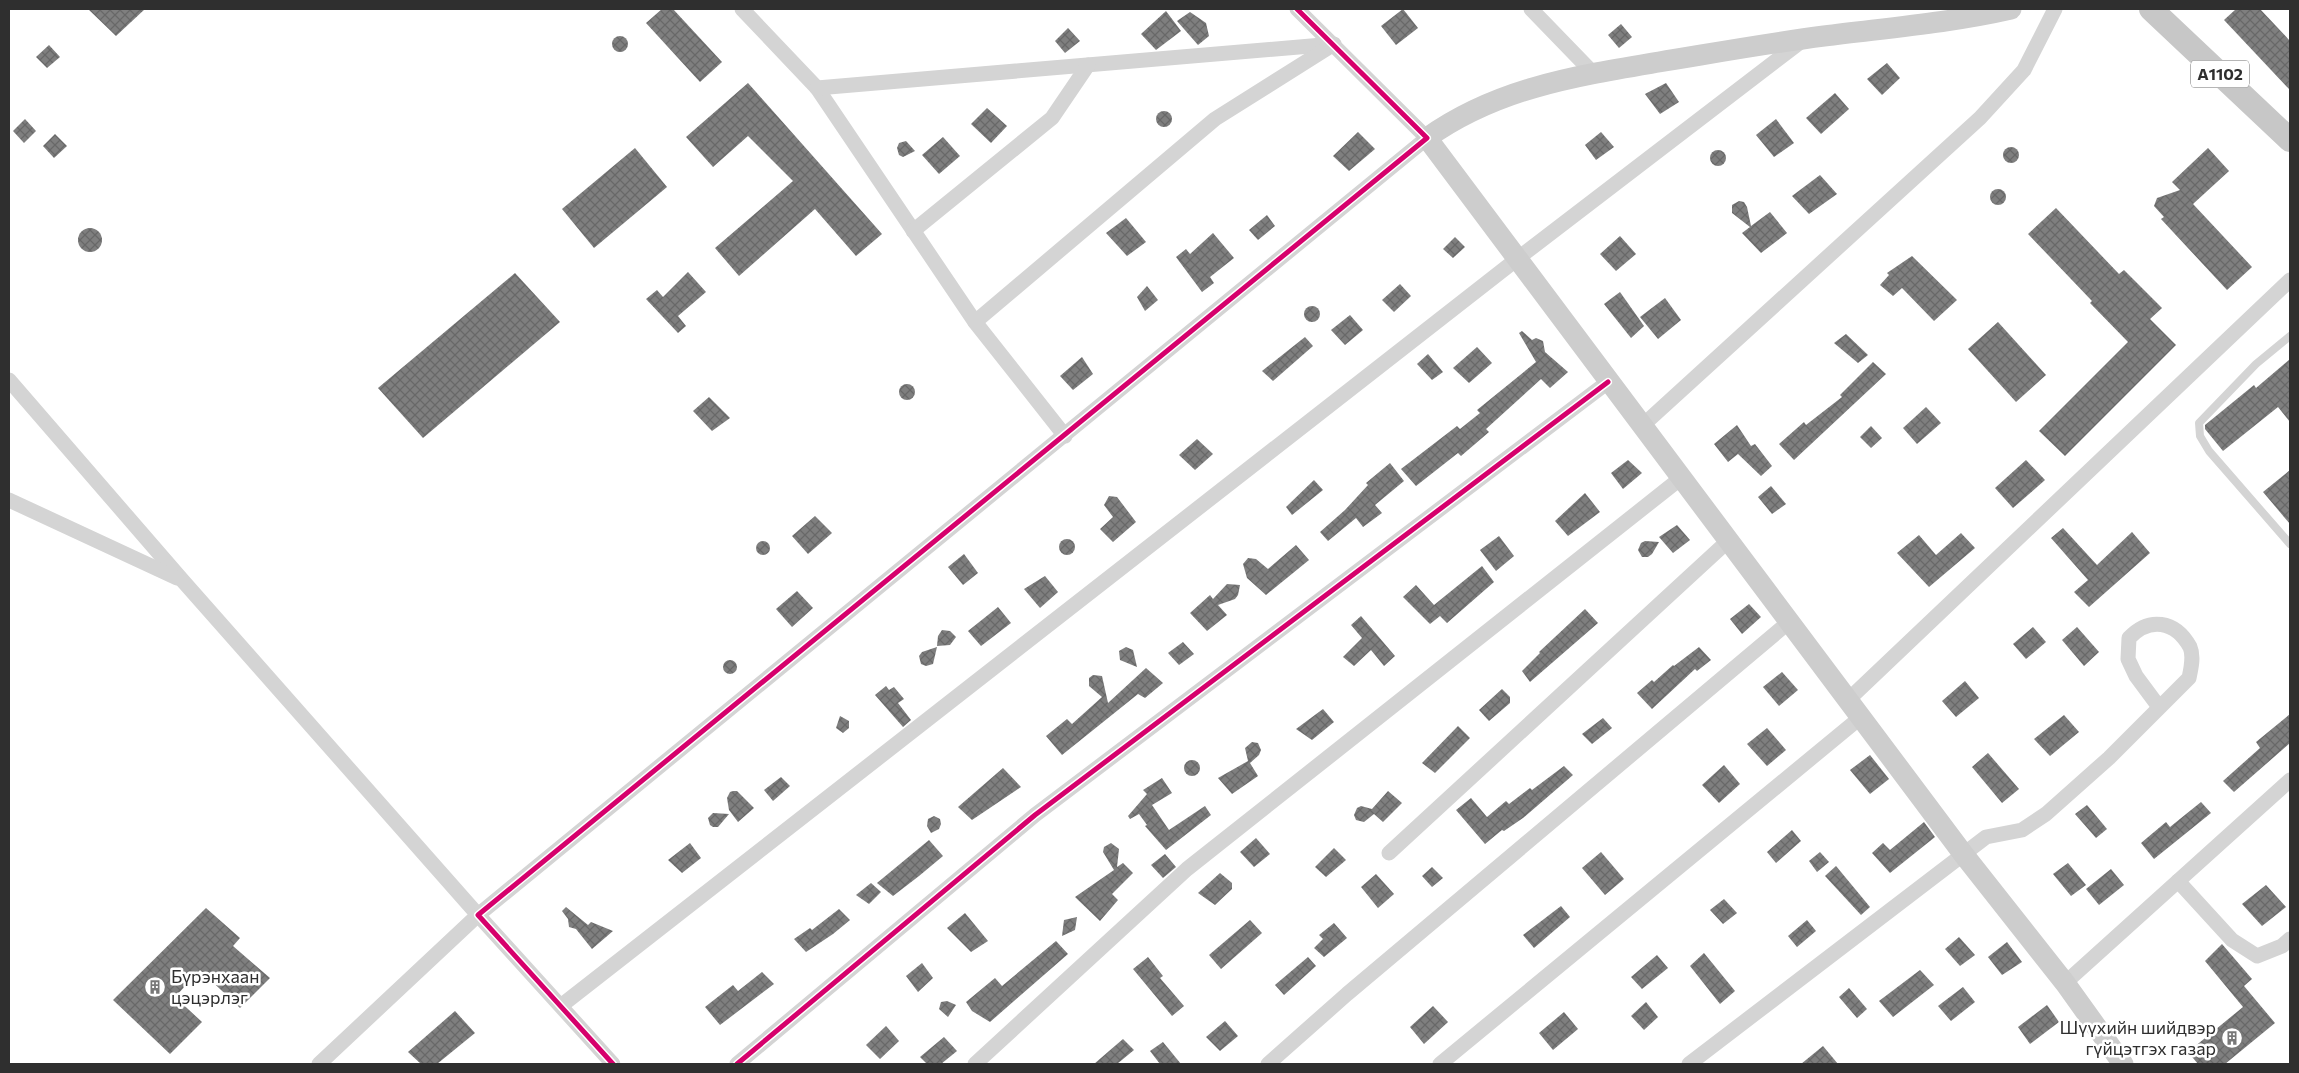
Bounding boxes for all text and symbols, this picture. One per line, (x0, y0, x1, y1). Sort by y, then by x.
road number: A1102 (2191, 61, 2249, 88)
place label: Бүрэнхаан цэцэрлэг (171, 965, 259, 1008)
building icon: Бүрэнхаан цэцэрлэг (143, 975, 167, 999)
place label: Шүүхийн шийдвэр гүйцэтгэх газар (2060, 1016, 2216, 1059)
building icon: Шүүхийн шийдвэр гүйцэтгэх газар (2220, 1026, 2244, 1050)

